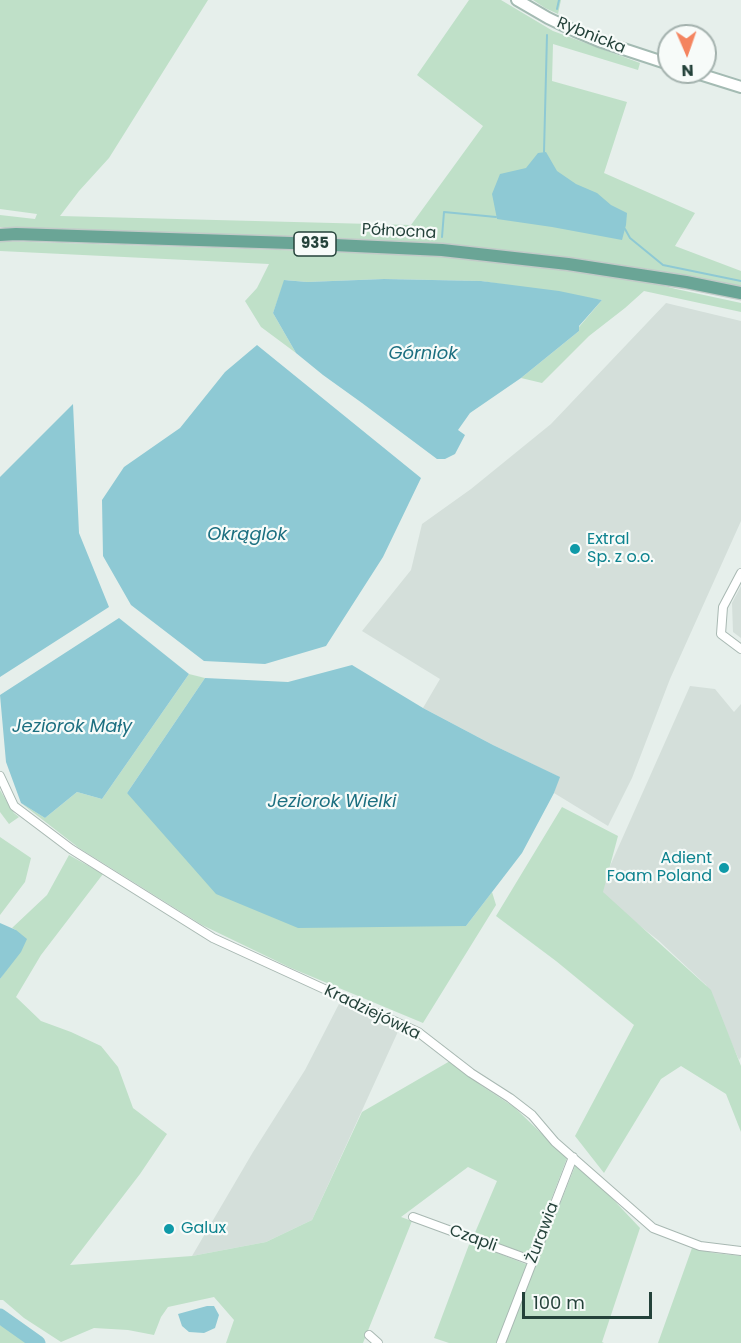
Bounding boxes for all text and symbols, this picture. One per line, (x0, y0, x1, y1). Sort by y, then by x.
street label: Rybnicka (554, 14, 628, 58)
north arrow (657, 24, 717, 84)
text: N (681, 59, 694, 82)
street label: Północna (361, 220, 437, 244)
road number: 935 (294, 232, 336, 256)
water label: Górniok (389, 343, 457, 365)
water label: Okrąglok (207, 524, 287, 546)
place label: Extral Sp. z o.o. (587, 530, 654, 568)
marker: Extral Sp. z o.o. (568, 542, 582, 556)
water label: Jeziorok Mały (12, 716, 132, 738)
water label: Jeziorok Wielki (268, 791, 396, 813)
place label: Adient Foam Poland (607, 849, 712, 887)
marker: Adient Foam Poland (717, 861, 731, 875)
street label: Kradziejówka (321, 981, 423, 1045)
street label: Żurawia (523, 1200, 563, 1266)
place label: Galux (181, 1219, 226, 1239)
marker: Galux (162, 1222, 176, 1236)
street label: Czapli (447, 1222, 499, 1256)
scale bar (525, 1280, 656, 1318)
text: 100 m (533, 1290, 585, 1315)

